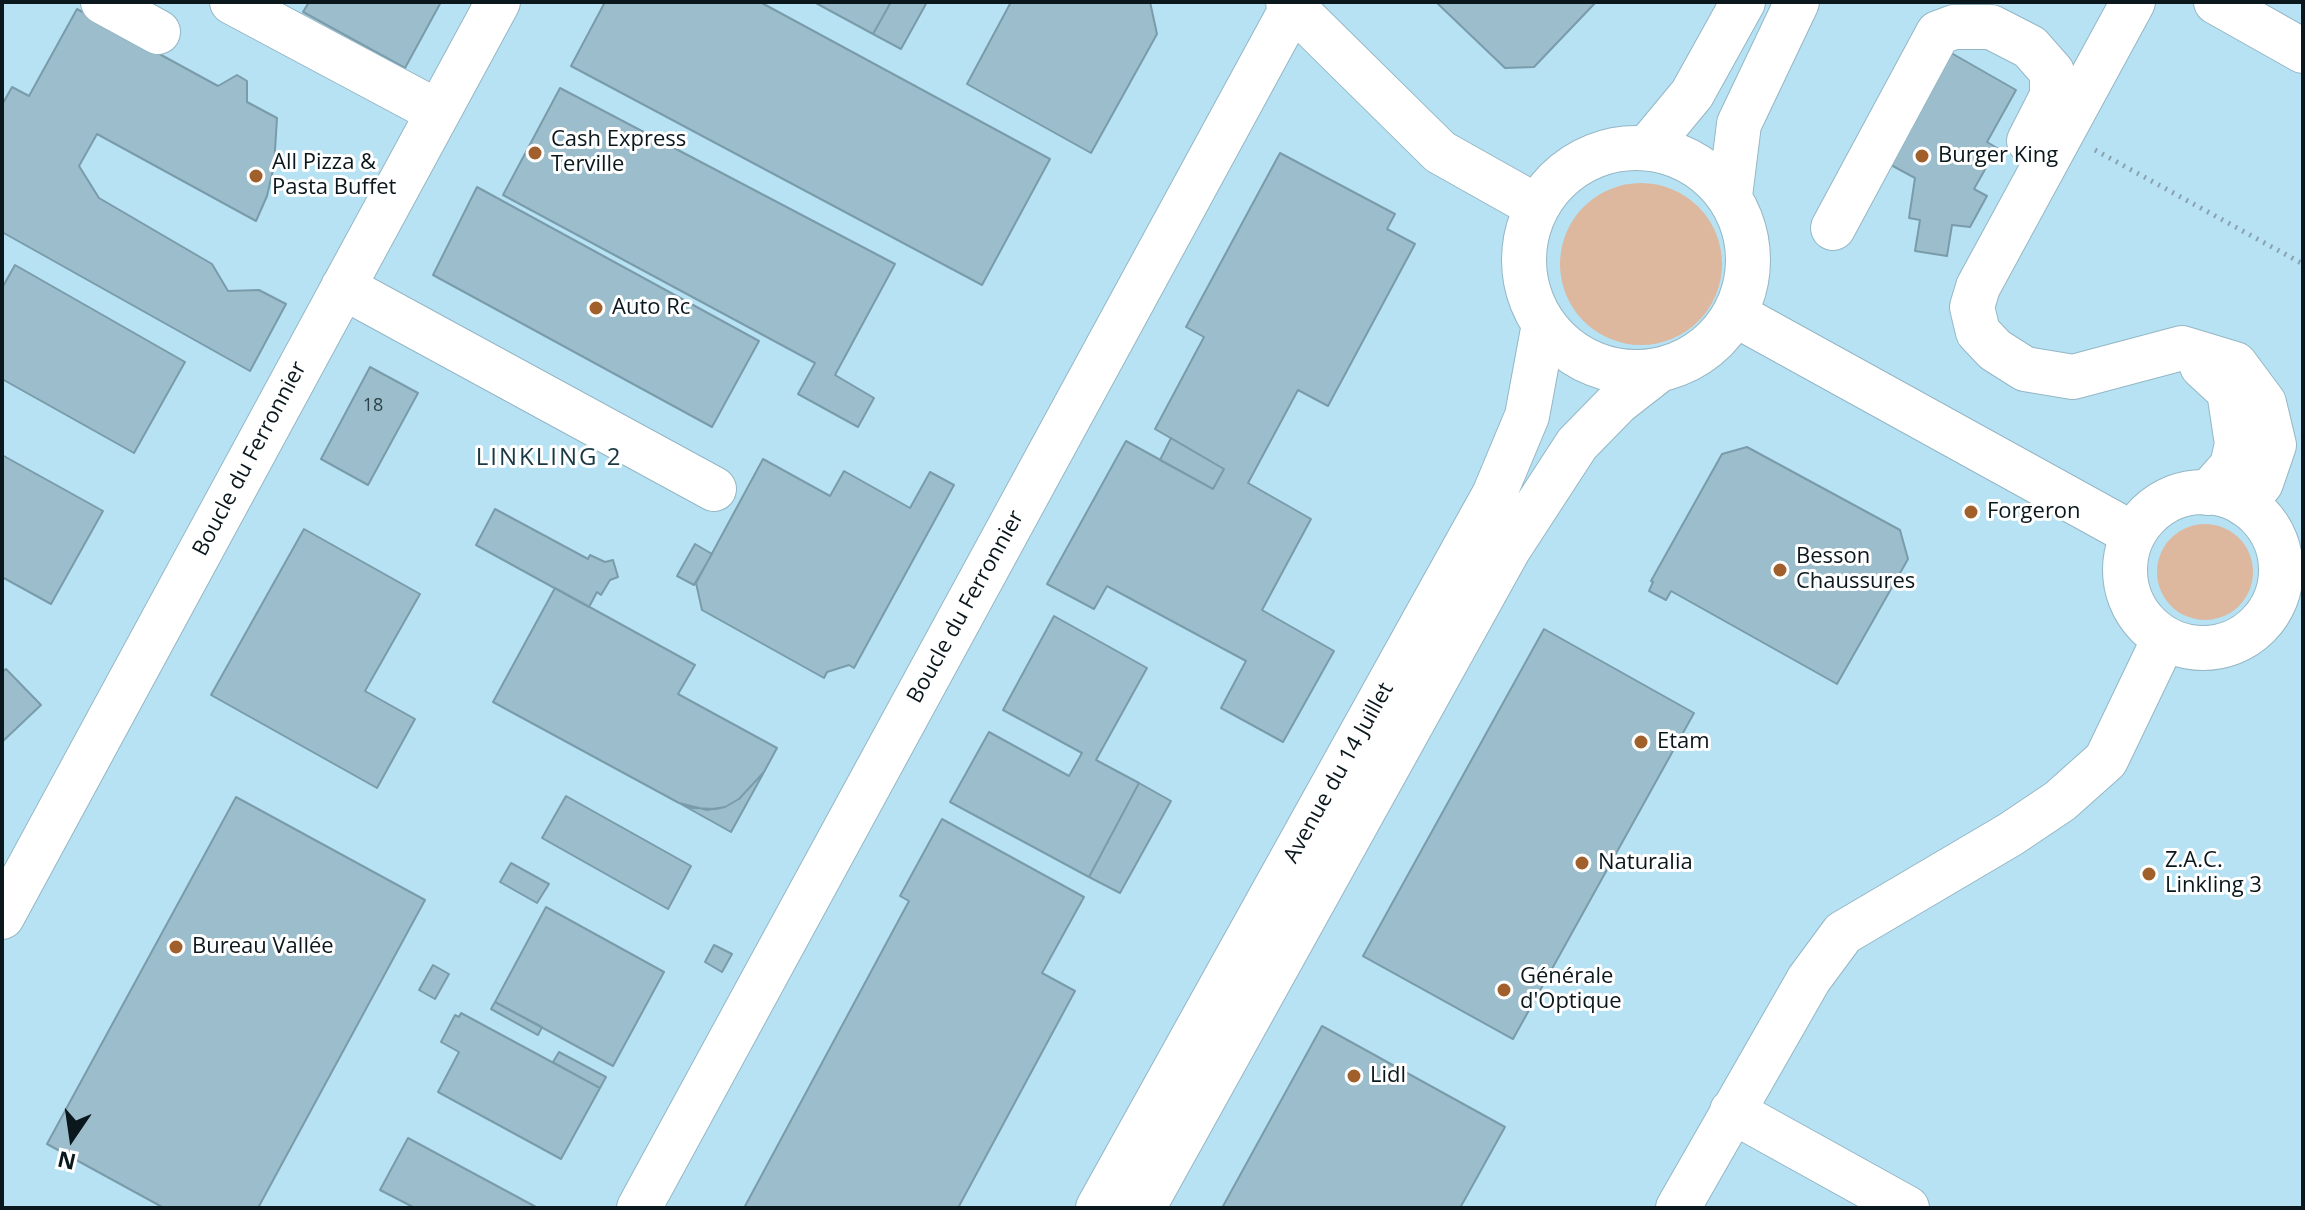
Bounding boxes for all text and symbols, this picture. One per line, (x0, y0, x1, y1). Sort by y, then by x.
place label: Cash Express Terville (551, 127, 686, 178)
place label: Burger King (1938, 143, 2058, 169)
marker: Cash Express Terville (526, 144, 544, 162)
marker: Burger King (1913, 147, 1931, 165)
place label: All Pizza & Pasta Buffet (272, 150, 396, 202)
marker: All Pizza & Pasta Buffet (247, 167, 265, 185)
place label: Auto Rc (612, 295, 690, 321)
marker: Auto Rc (587, 299, 605, 317)
street label: Boucle du Ferronnier (188, 357, 312, 561)
house number: 18 (363, 395, 383, 417)
district label: LINKLING 2 (476, 444, 622, 472)
place label: Forgeron (1987, 499, 2081, 525)
marker: Forgeron (1962, 503, 1980, 521)
street label: Boucle du Ferronnier (902, 506, 1030, 708)
place label: Besson Chaussures (1796, 544, 1915, 596)
marker: Besson Chaussures (1771, 561, 1789, 579)
street label: Avenue du 14 Juillet (1278, 678, 1400, 868)
place label: Etam (1657, 729, 1710, 755)
marker: Etam (1632, 733, 1650, 751)
place label: Z.A.C. Linkling 3 (2165, 848, 2262, 900)
place label: Naturalia (1598, 850, 1693, 876)
marker: Naturalia (1573, 854, 1591, 872)
marker: Z.A.C. Linkling 3 (2140, 865, 2158, 883)
place label: Bureau Vallée (192, 934, 334, 960)
marker: Bureau Vallée (167, 938, 185, 956)
place label: Générale d'Optique (1520, 964, 1622, 1016)
marker: Générale d'Optique (1495, 981, 1513, 999)
place label: Lidl (1370, 1063, 1406, 1089)
marker: Lidl (1345, 1067, 1363, 1085)
north arrow (32, 1098, 112, 1178)
text: N (55, 1145, 79, 1178)

